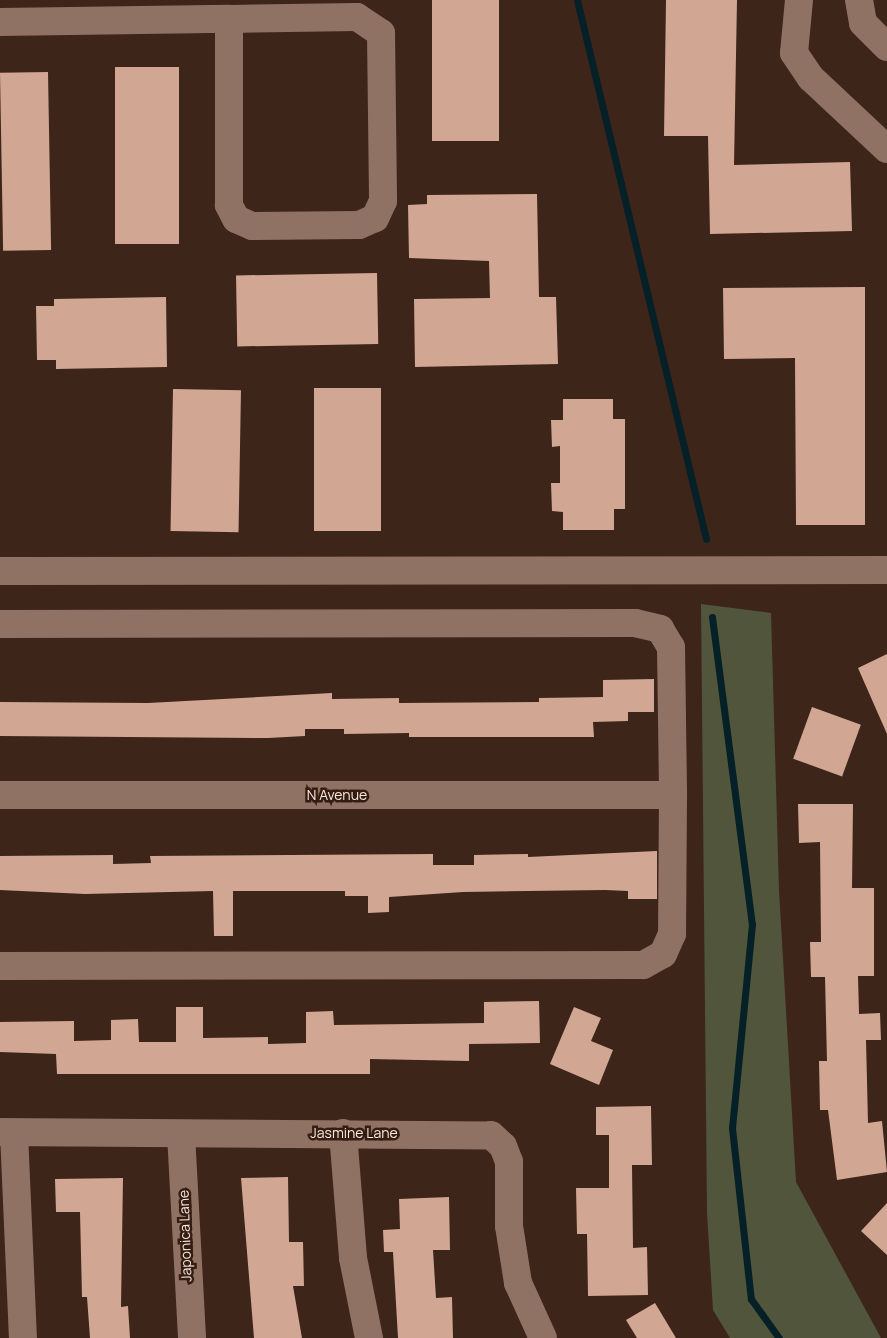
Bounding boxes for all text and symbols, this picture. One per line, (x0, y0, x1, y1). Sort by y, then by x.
street label: N Avenue (307, 787, 367, 803)
street label: Jasmine Lane (310, 1125, 398, 1141)
street label: Japonica Lane (175, 1190, 195, 1282)

